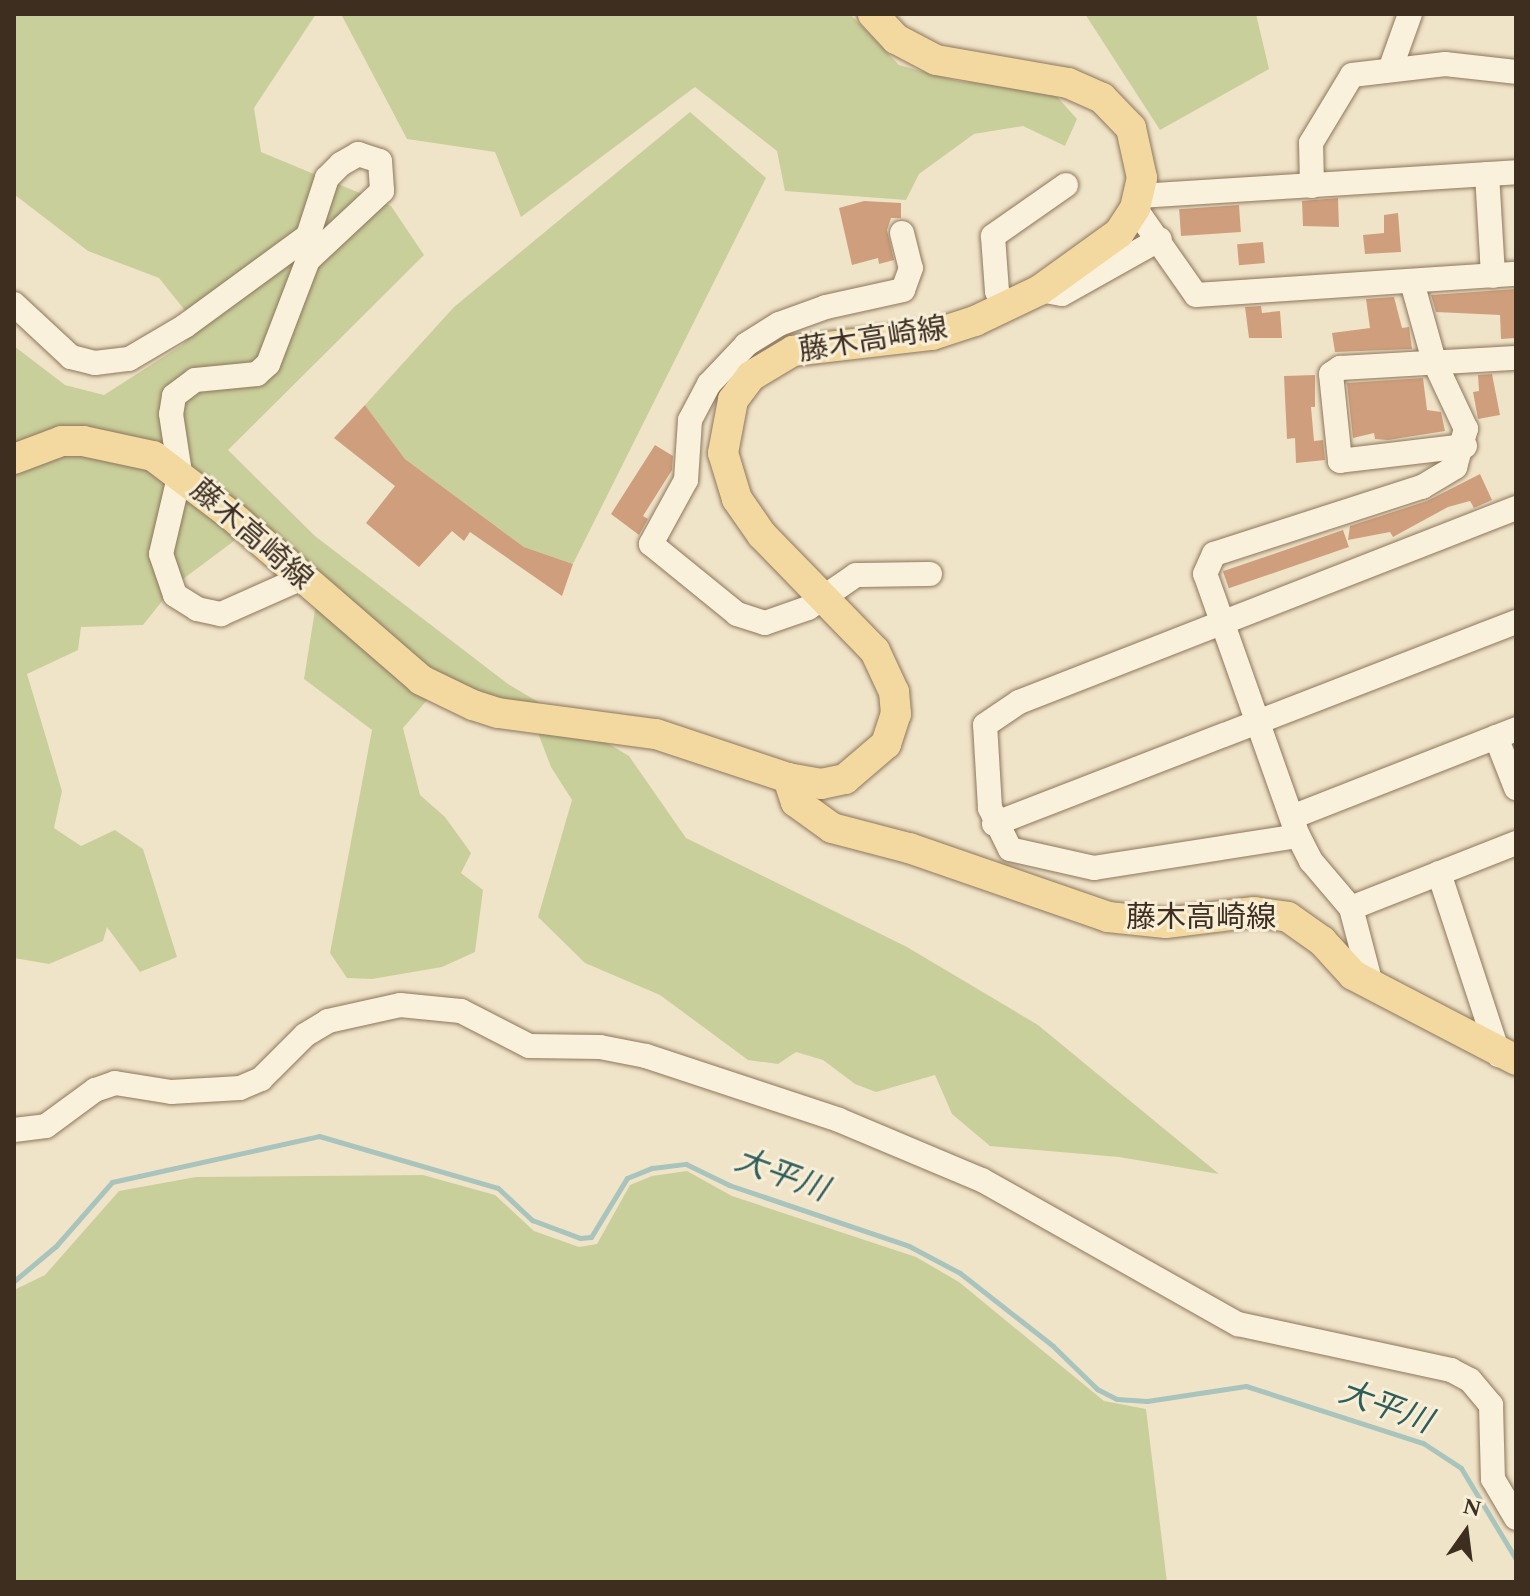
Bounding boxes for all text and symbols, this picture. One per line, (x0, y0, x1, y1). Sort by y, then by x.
street label: 藤木高崎線 (796, 310, 950, 370)
street label: 藤木高崎線 (183, 472, 319, 598)
street label: 藤木高崎線 (1126, 900, 1276, 936)
water label: 大平川 (729, 1142, 833, 1210)
water label: 大平川 (1333, 1374, 1437, 1442)
text: N (1459, 1490, 1485, 1526)
north arrow (1426, 1492, 1506, 1572)

